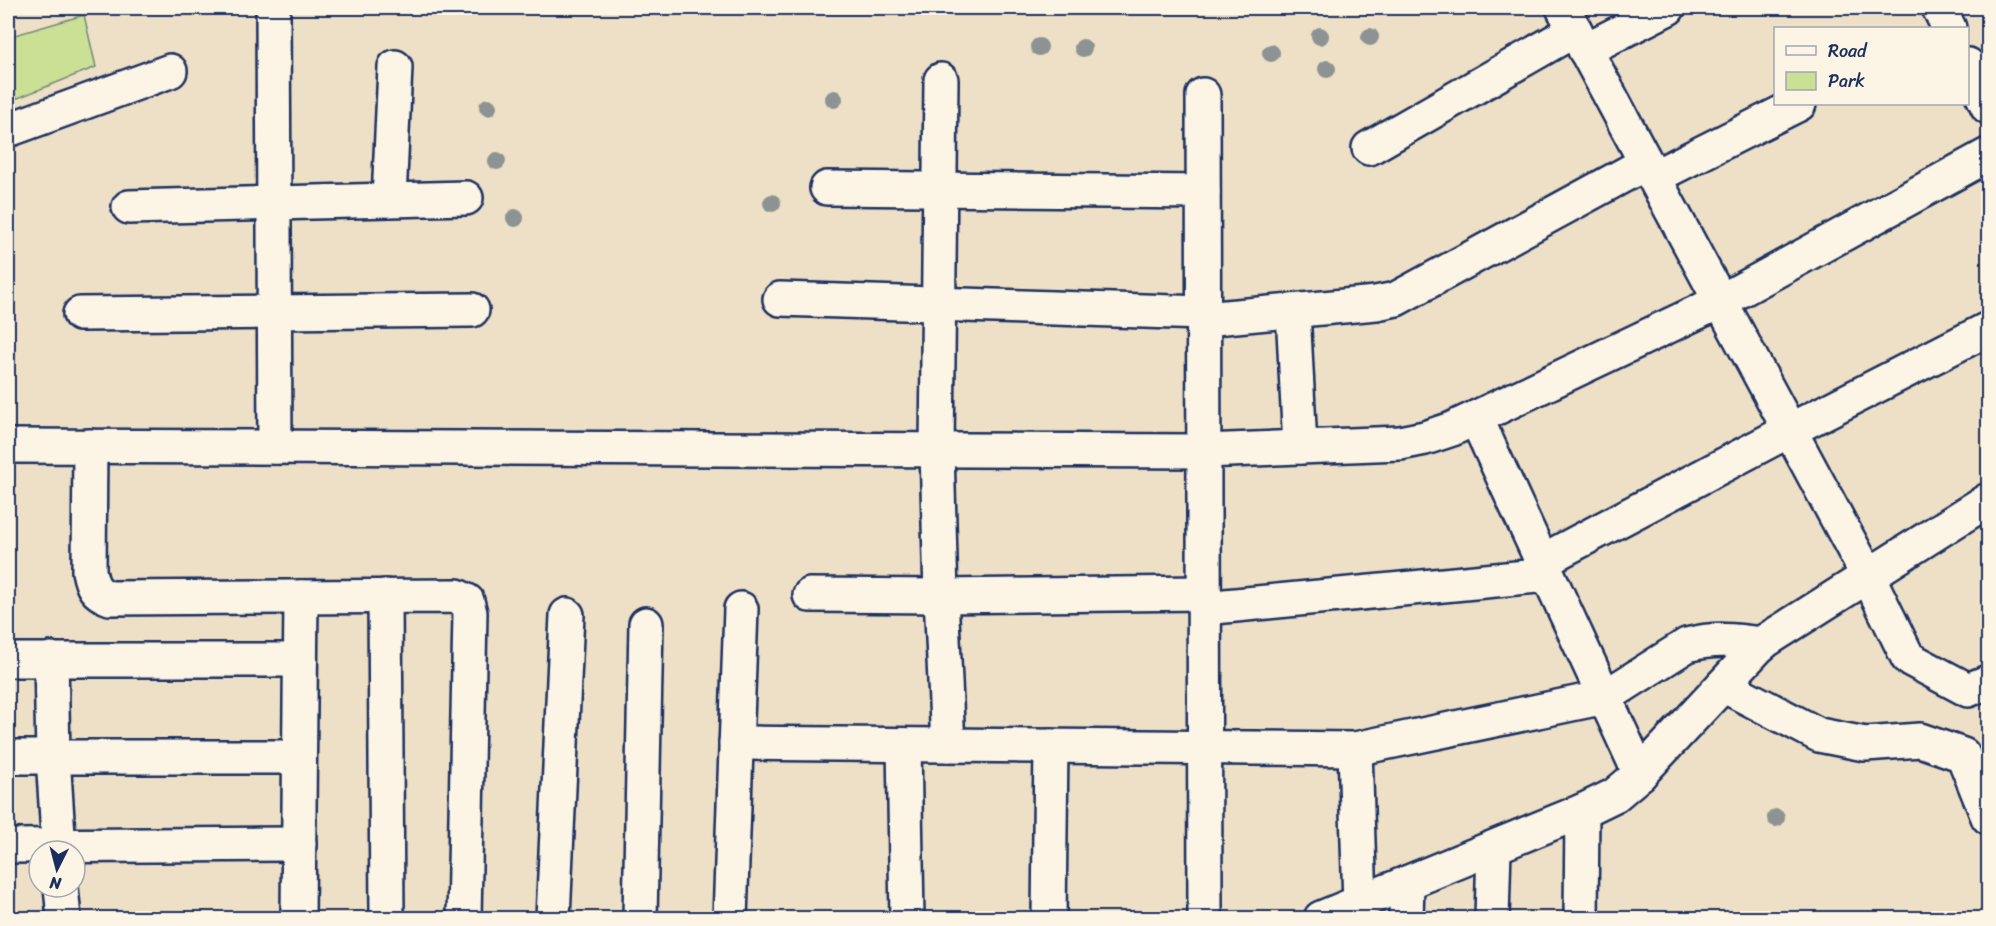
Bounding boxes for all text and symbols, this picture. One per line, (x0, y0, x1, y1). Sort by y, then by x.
legend (1774, 27, 1969, 105)
text: Road (1828, 35, 1868, 67)
text: Park (1828, 65, 1865, 97)
north arrow (27, 839, 87, 899)
text: N (48, 868, 64, 899)

